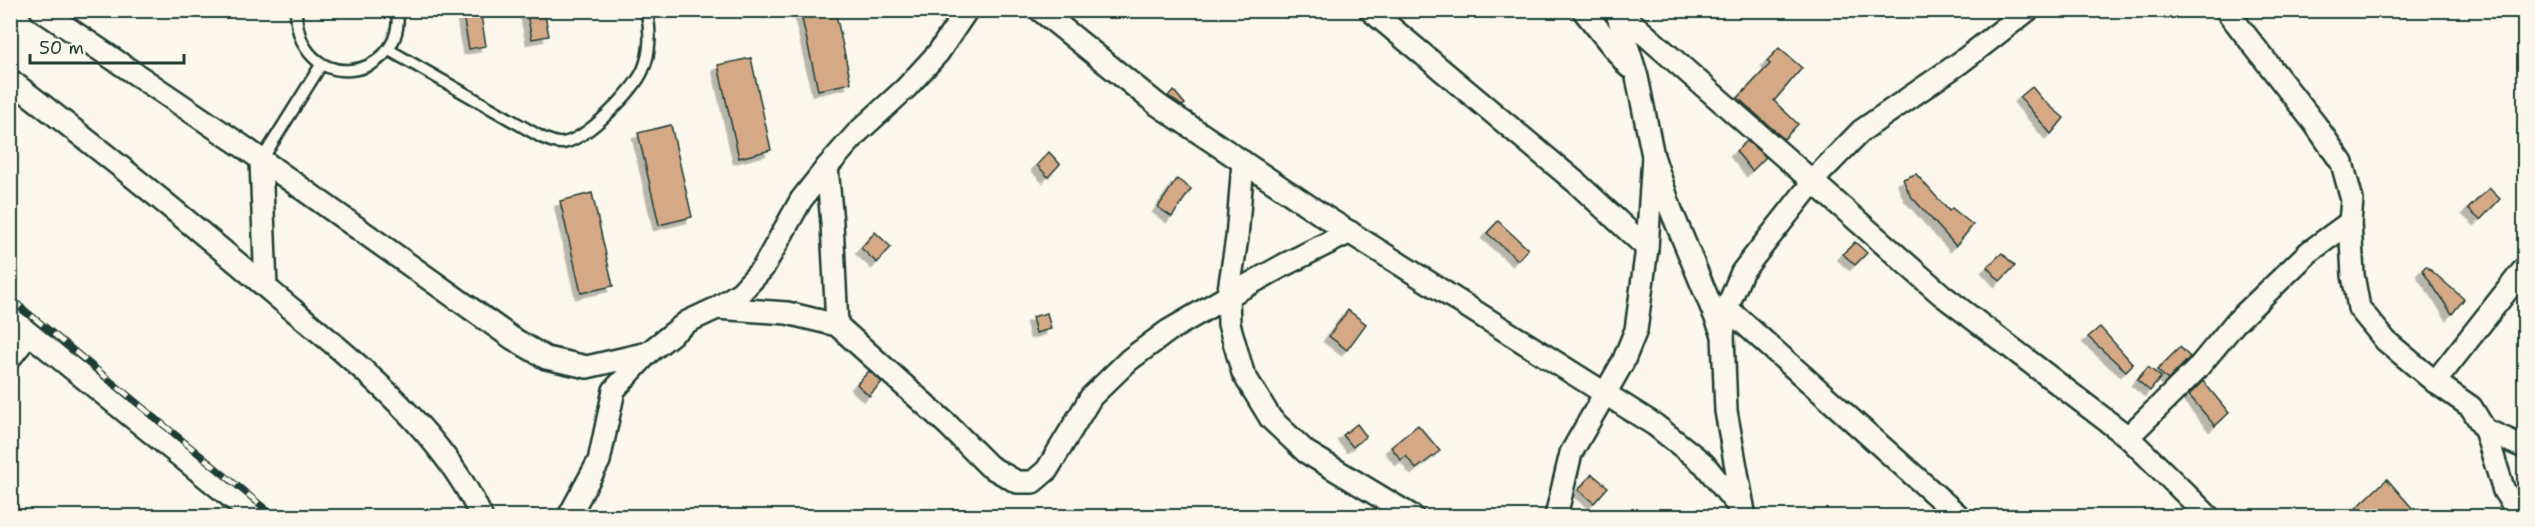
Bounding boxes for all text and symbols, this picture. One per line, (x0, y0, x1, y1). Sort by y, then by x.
scale bar (30, 27, 184, 65)
text: 50 m (39, 36, 84, 60)

